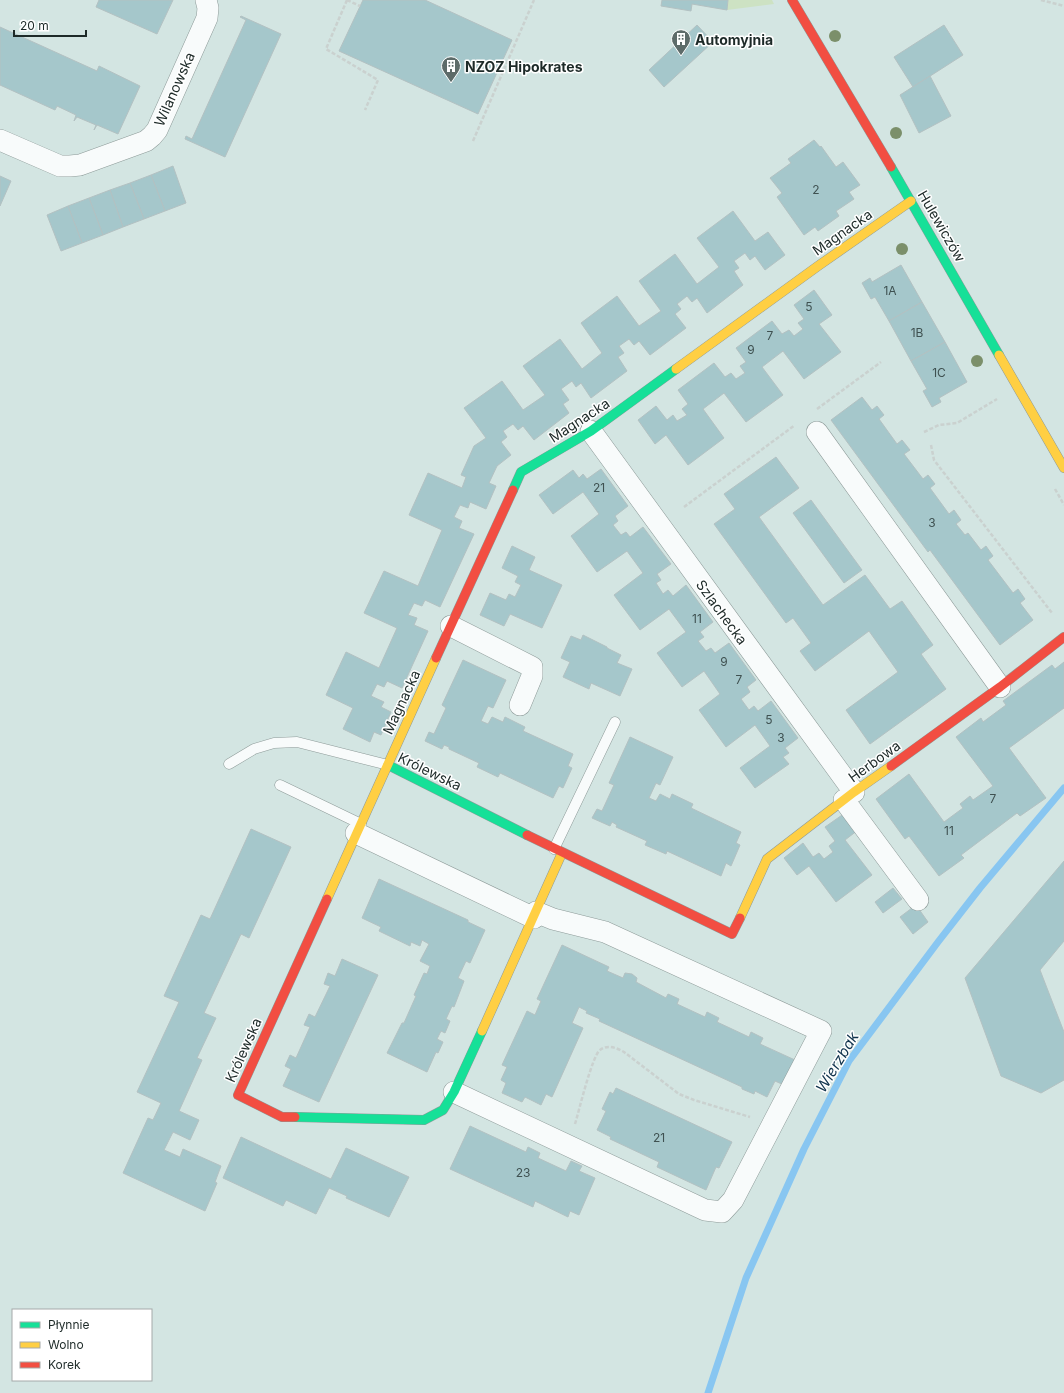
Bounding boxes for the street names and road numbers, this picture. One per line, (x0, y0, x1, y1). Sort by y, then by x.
street label: Wilanowska (150, 49, 198, 129)
street label: Hulewiczów (915, 187, 969, 265)
street label: Magnacka (809, 205, 875, 259)
street label: Magnacka (546, 394, 612, 446)
street label: Szlachecka (693, 576, 751, 648)
street label: Magnacka (379, 667, 423, 737)
street label: Herbowa (845, 736, 903, 786)
street label: Królewska (395, 748, 465, 794)
street label: Królewska (221, 1015, 265, 1085)

